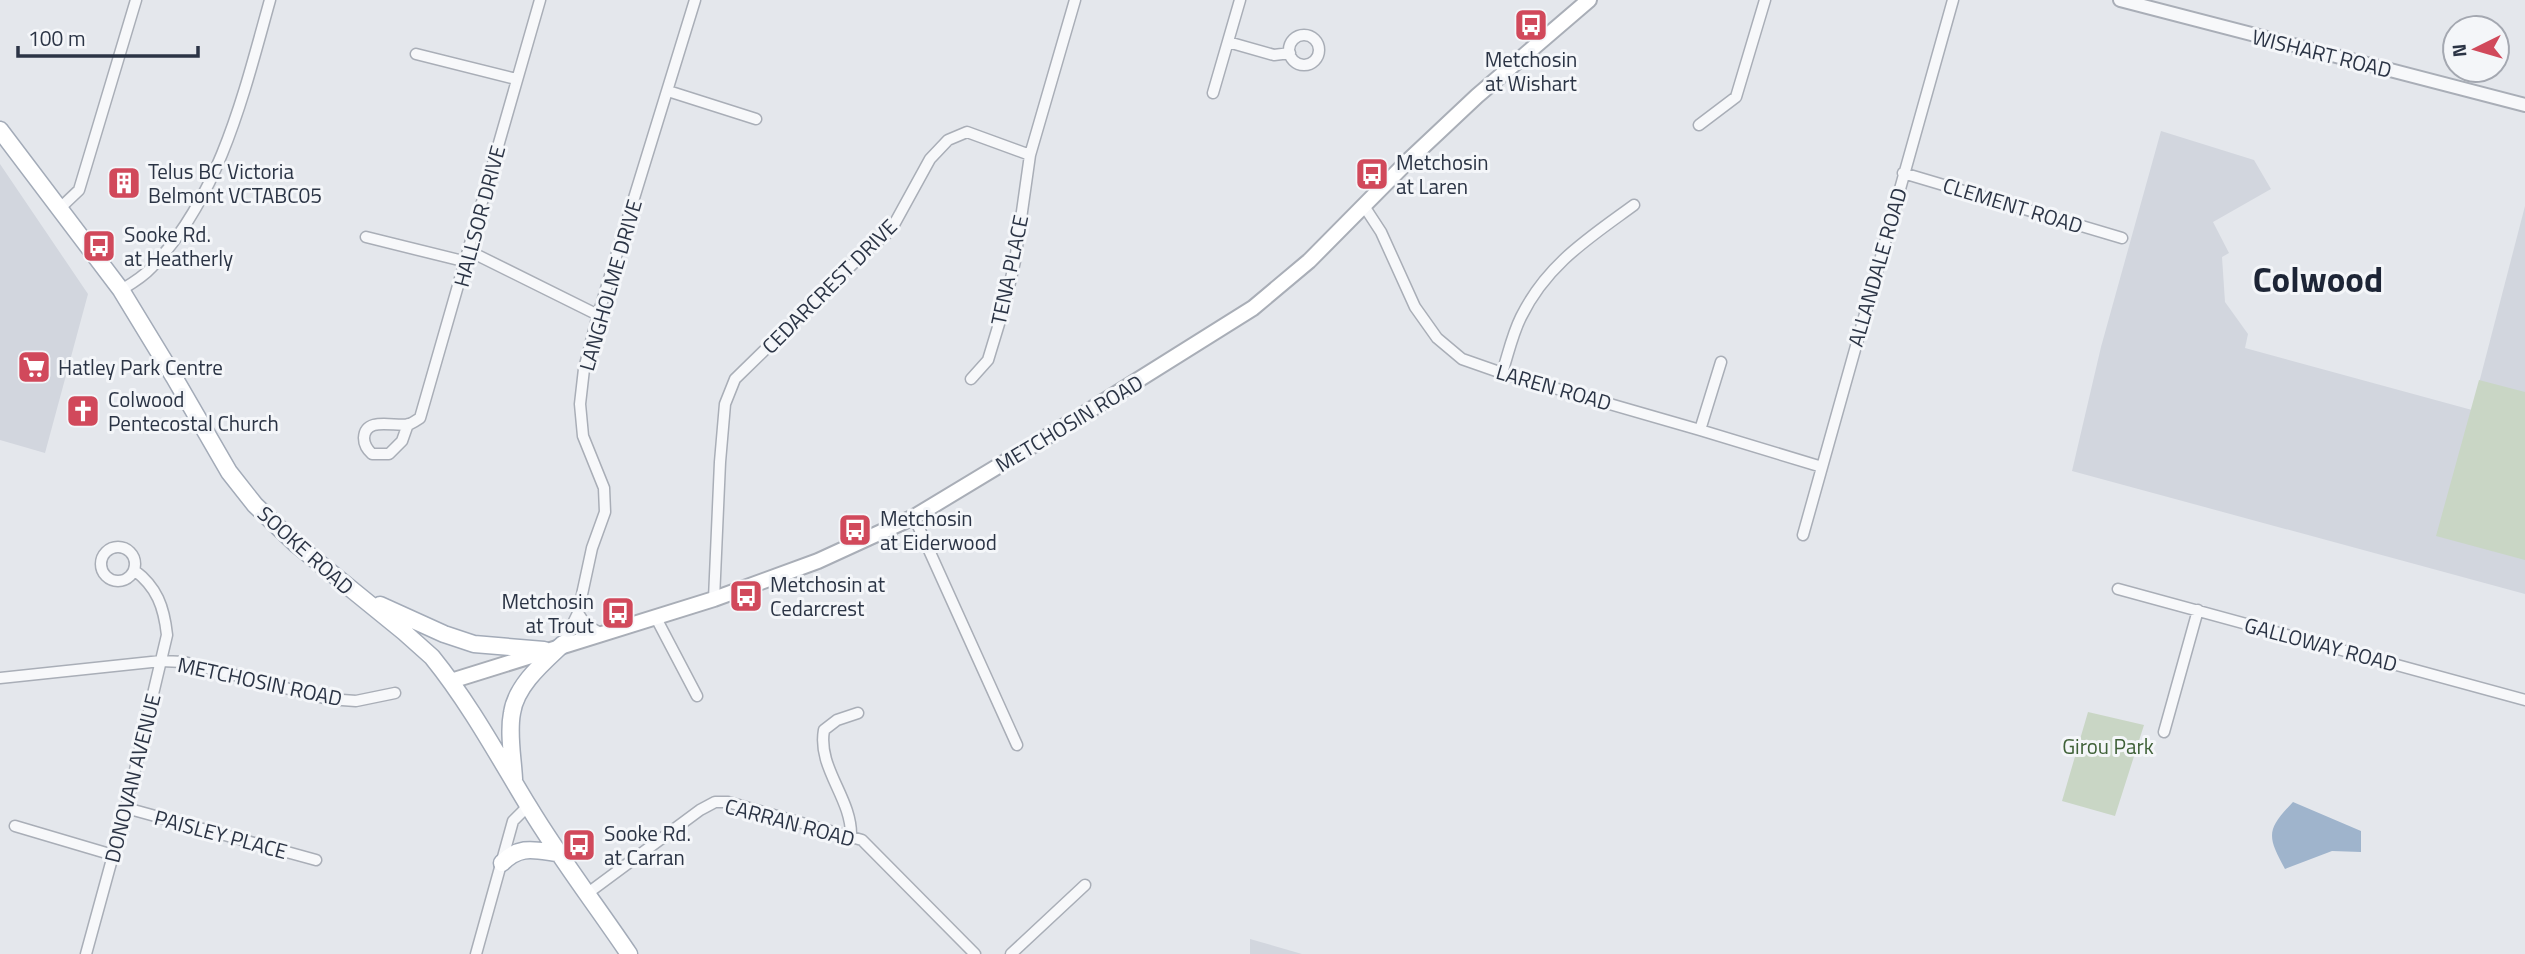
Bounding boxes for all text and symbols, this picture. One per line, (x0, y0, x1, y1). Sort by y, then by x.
bus stop icon: Metchosin at Wishart (1512, 6, 1550, 44)
scale bar (18, 14, 198, 58)
north arrow (2441, 14, 2511, 84)
street label: WISHART ROAD (2249, 20, 2395, 86)
text: 100 m (28, 22, 85, 54)
place label: Metchosin at Wishart (1485, 43, 1578, 99)
text: N (2444, 43, 2474, 58)
street label: HALLSOR DRIVE (445, 142, 513, 290)
place label: Metchosin at Laren (1396, 146, 1489, 202)
place label: Telus BC Victoria Belmont VCTABC05 (148, 155, 322, 211)
bus stop icon: Metchosin at Laren (1353, 155, 1391, 193)
building icon: Telus BC Victoria Belmont VCTABC05 (105, 164, 143, 202)
street label: CLEMENT ROAD (1939, 169, 2087, 241)
street label: ALLANDALE ROAD (1839, 184, 1915, 350)
street label: LANGHOLME DRIVE (570, 195, 650, 375)
street label: CEDARCREST DRIVE (754, 211, 904, 361)
street label: TENA PLACE (982, 212, 1036, 328)
place label: Sooke Rd. at Heatherly (124, 218, 233, 274)
bus stop icon: Sooke Rd. at Heatherly (80, 227, 118, 265)
district label: Colwood (2253, 252, 2383, 306)
supermarket icon: Hatley Park Centre (15, 348, 53, 386)
place label: Hatley Park Centre (58, 351, 223, 383)
street label: LAREN ROAD (1493, 355, 1615, 419)
street label: METCHOSIN ROAD (989, 366, 1149, 480)
place label: Colwood Pentecostal Church (108, 383, 279, 439)
church icon: Colwood Pentecostal Church (64, 392, 102, 430)
street label: SOOKE ROAD (251, 498, 361, 602)
place label: Metchosin at Eiderwood (880, 502, 997, 558)
bus stop icon: Metchosin at Eiderwood (836, 511, 874, 549)
place label: Metchosin at Cedarcrest (770, 568, 886, 624)
bus stop icon: Metchosin at Cedarcrest (727, 577, 765, 615)
place label: Metchosin at Trout (501, 585, 595, 641)
bus stop icon: Metchosin at Trout (599, 594, 637, 632)
street label: GALLOWAY ROAD (2241, 608, 2401, 680)
street label: METCHOSIN ROAD (175, 648, 345, 714)
street label: DONOVAN AVENUE (96, 690, 168, 866)
park label: Girou Park (2062, 730, 2154, 762)
street label: CARRAN ROAD (721, 789, 859, 855)
street label: PAISLEY PLACE (151, 801, 291, 867)
place label: Sooke Rd. at Carran (604, 817, 691, 873)
bus stop icon: Sooke Rd. at Carran (560, 826, 598, 864)

